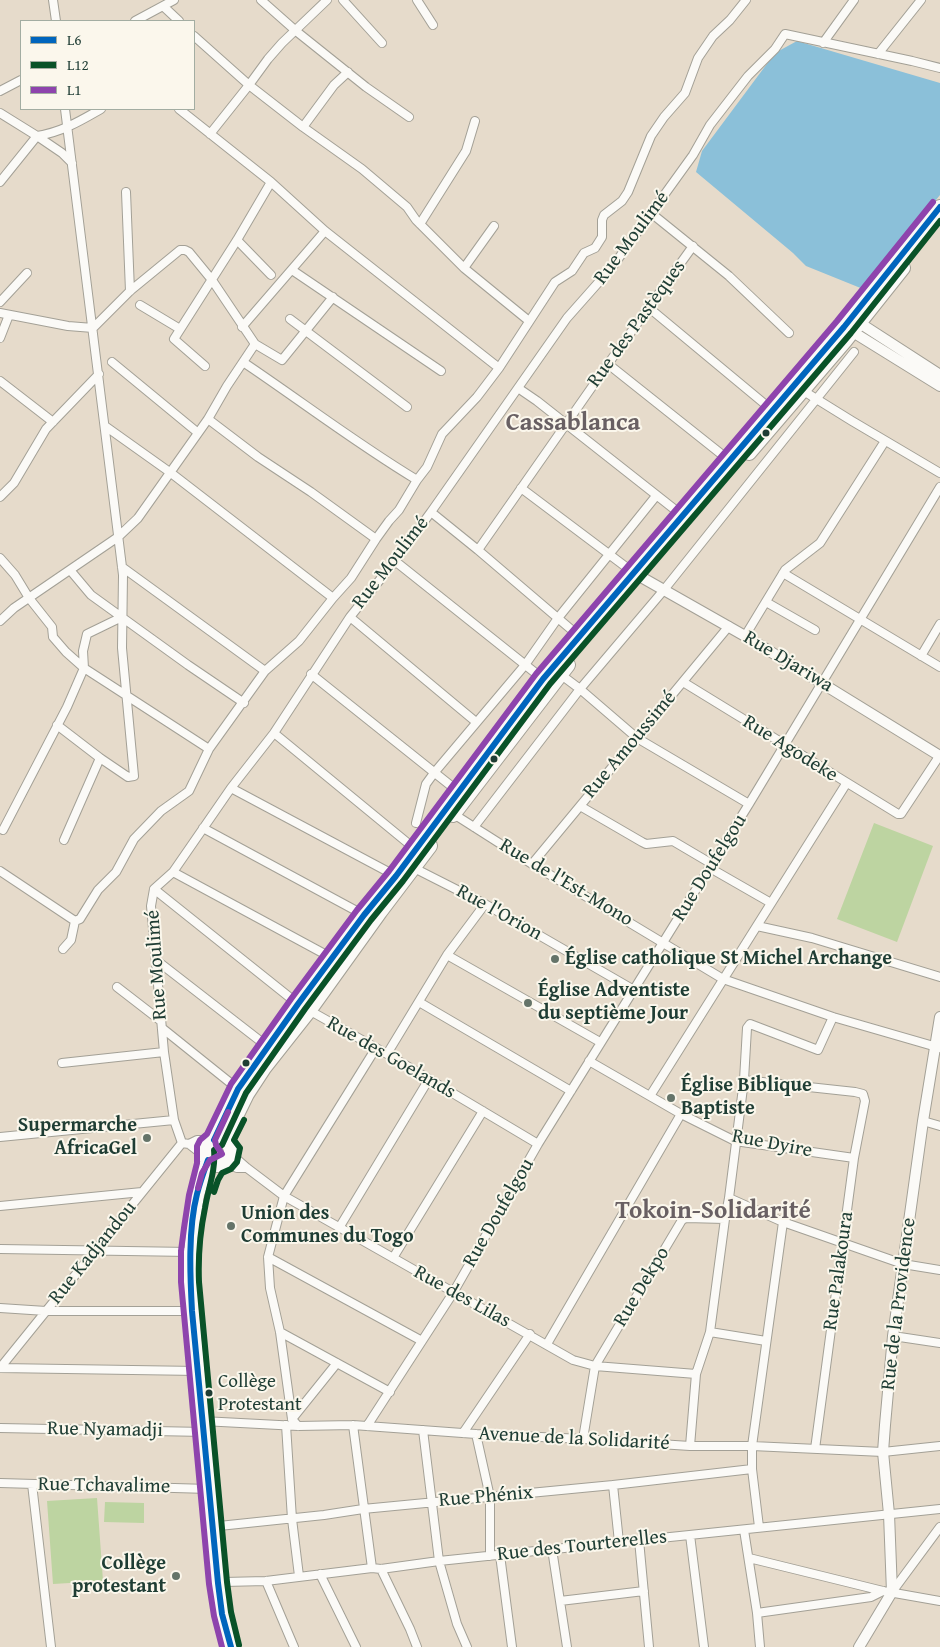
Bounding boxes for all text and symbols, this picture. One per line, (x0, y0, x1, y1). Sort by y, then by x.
legend (20, 20, 195, 110)
text: L6 (67, 29, 82, 50)
text: L12 (67, 54, 89, 75)
text: L1 (67, 79, 82, 100)
street label: Rue Moulimé (589, 187, 675, 289)
street label: Rue des Pastèques (583, 256, 691, 392)
district label: Cassablanca (506, 409, 640, 439)
unlabelled marker (761, 428, 771, 438)
street label: Rue Moulimé (348, 512, 434, 614)
street label: Rue Djariwa (739, 626, 837, 698)
street label: Rue Amoussimé (578, 686, 682, 804)
street label: Rue Agodeke (738, 710, 842, 788)
unlabelled marker (489, 754, 499, 764)
street label: Rue Doufelgou (668, 810, 752, 926)
street label: Rue de l'Est-Mono (495, 834, 637, 932)
street label: Rue l'Orion (452, 880, 546, 946)
street label: Rue Moulimé (141, 909, 173, 1021)
place label: Église catholique St Michel Archange (565, 947, 892, 971)
marker: Église catholique St Michel Archange (549, 953, 561, 965)
place label: Église Adventiste du septième Jour (538, 979, 690, 1026)
marker: Église Adventiste du septième Jour (522, 997, 534, 1009)
street label: Rue des Goelands (322, 1011, 460, 1105)
unlabelled marker (241, 1058, 251, 1068)
place label: Église Biblique Baptiste (681, 1074, 812, 1121)
marker: Église Biblique Baptiste (665, 1092, 677, 1104)
place label: Supermarche AfricaGel (18, 1114, 137, 1161)
street label: Rue Dyire (730, 1124, 814, 1164)
marker: Supermarche AfricaGel (141, 1132, 153, 1144)
street label: Rue Doufelgou (458, 1154, 540, 1272)
street label: Rue Kadjandou (44, 1197, 142, 1309)
district label: Tokoin-Solidarité (615, 1197, 811, 1227)
place label: Union des Communes du Togo (241, 1202, 414, 1249)
street label: Rue Palakoura (819, 1210, 859, 1332)
street label: Rue de la Providence (877, 1216, 921, 1392)
marker: Union des Communes du Togo (225, 1220, 237, 1232)
street label: Rue Dekpo (609, 1243, 675, 1331)
street label: Rue des Lilas (409, 1261, 515, 1333)
place label: Collège Protestant (218, 1371, 302, 1415)
marker: Collège Protestant (204, 1388, 214, 1398)
street label: Rue Nyamadji (47, 1417, 163, 1443)
street label: Avenue de la Solidarité (478, 1422, 670, 1456)
street label: Rue Tchavalime (38, 1473, 170, 1499)
street label: Rue Phénix (438, 1481, 534, 1513)
street label: Rue des Tourterelles (496, 1525, 668, 1567)
place label: Collège protestant (72, 1552, 166, 1599)
marker: Collège protestant (170, 1570, 182, 1582)

